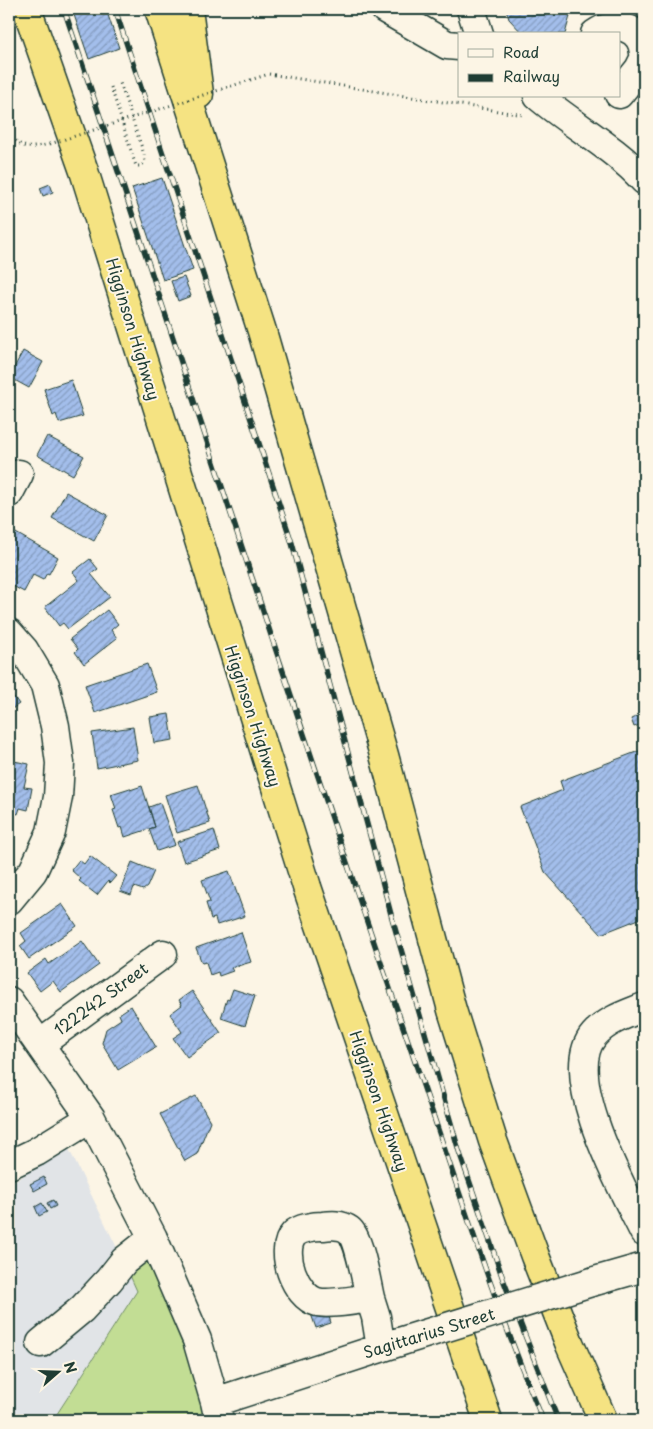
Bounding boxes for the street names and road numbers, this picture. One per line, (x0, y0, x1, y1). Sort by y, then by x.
street label: Higginson Highway (101, 255, 167, 403)
street label: Higginson Highway (220, 642, 288, 790)
street label: 122242 Street (48, 955, 153, 1041)
street label: Higginson Highway (345, 1027, 415, 1174)
street label: Sagittarius Street (360, 1301, 498, 1363)

